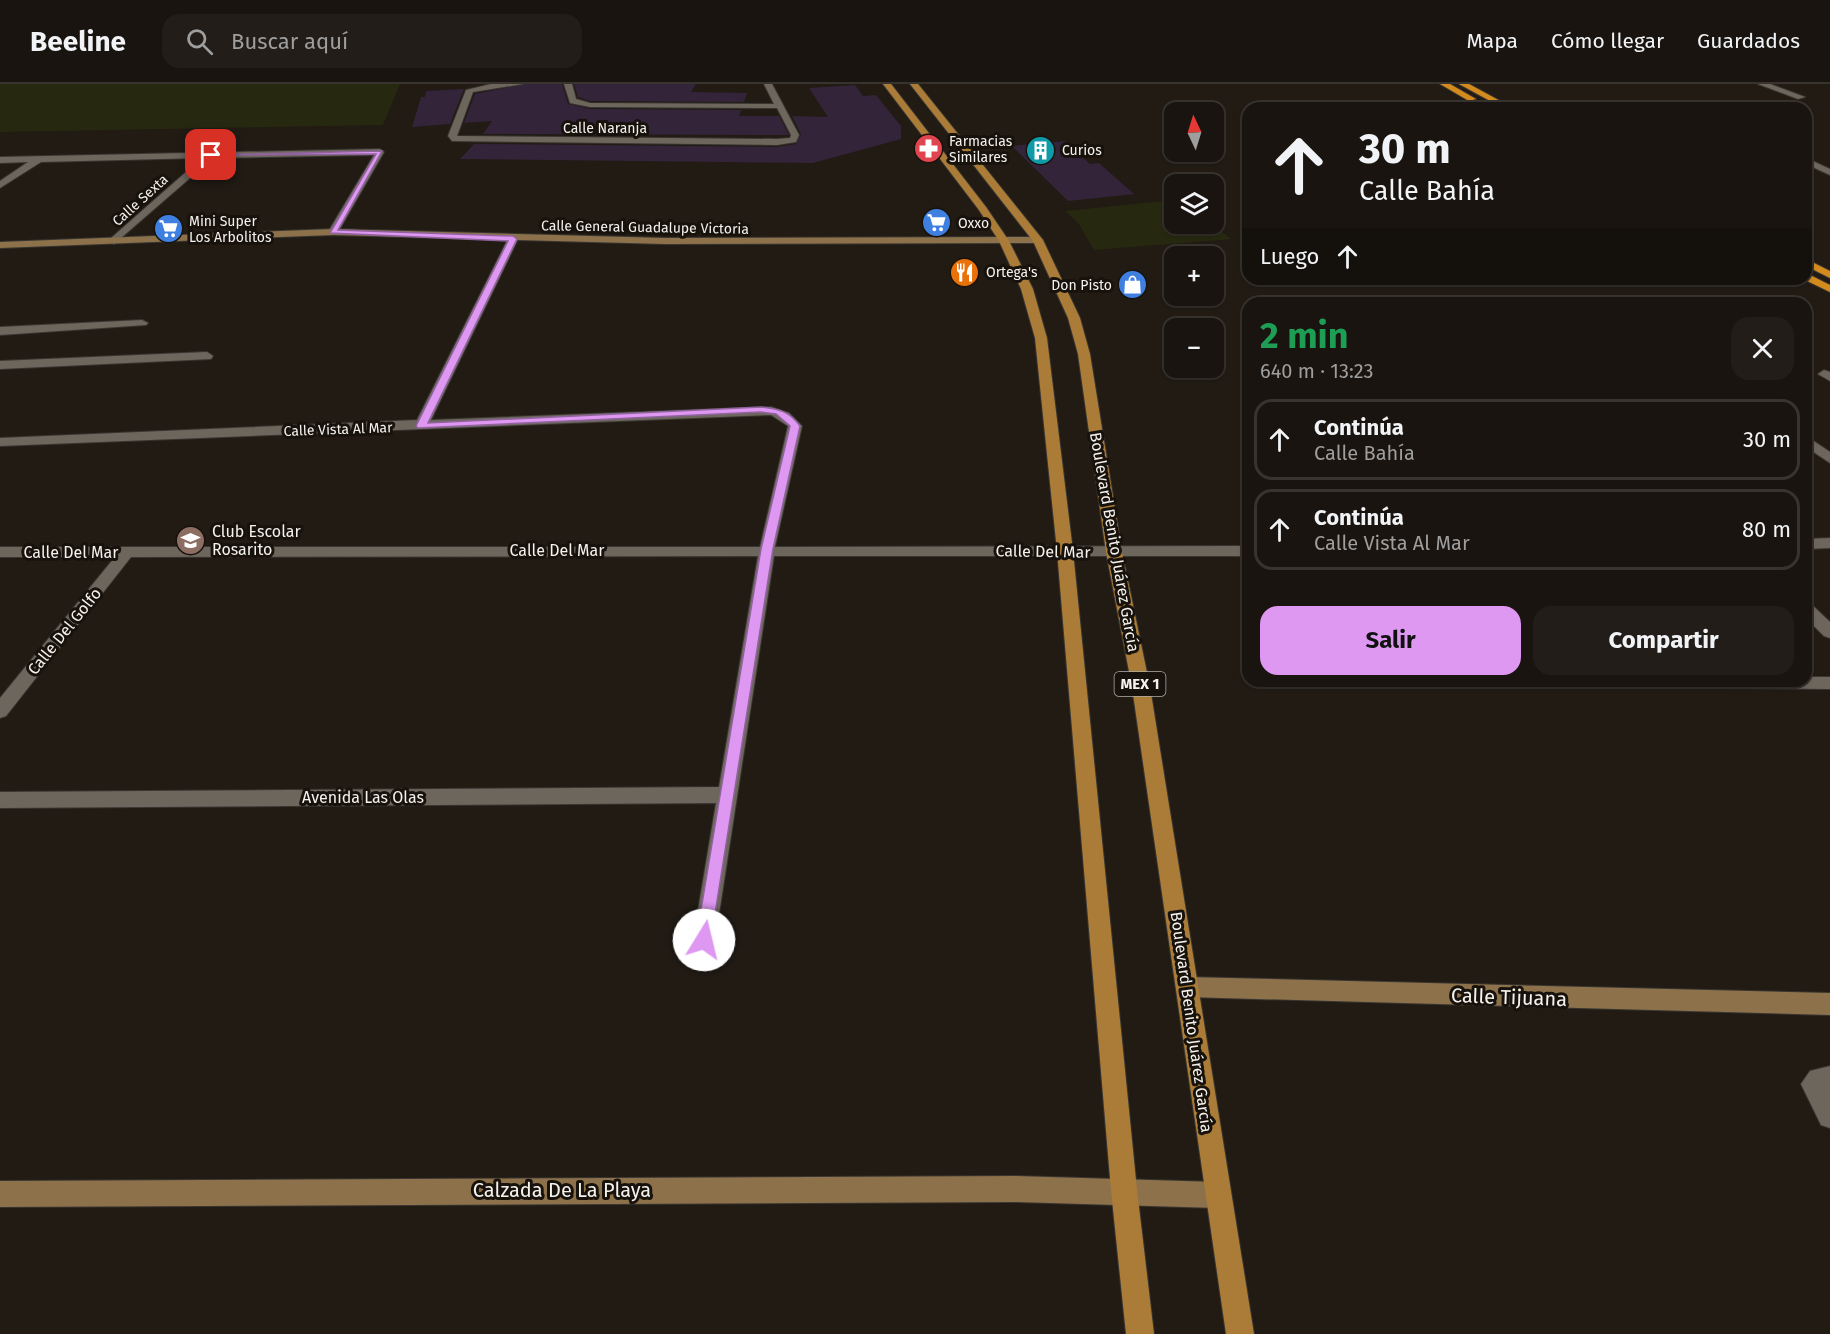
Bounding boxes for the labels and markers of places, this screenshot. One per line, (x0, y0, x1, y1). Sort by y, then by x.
pin (185, 129, 236, 180)
pharmacy icon: Farmacias Similares (912, 133, 944, 165)
place label: Farmacias Similares (949, 133, 1013, 166)
building icon: Curios (1025, 134, 1057, 166)
place label: Curios (1062, 142, 1102, 159)
supermarket icon: Oxxo (921, 207, 953, 239)
supermarket icon: Mini Super Los Arbolitos (152, 213, 184, 245)
place label: Mini Super Los Arbolitos (189, 213, 272, 246)
place label: Oxxo (958, 215, 989, 232)
restaurant icon: Ortega's (949, 256, 981, 288)
place label: Ortega's (986, 264, 1038, 281)
shop icon: Don Pisto (1117, 269, 1149, 301)
place label: Don Pisto (1051, 277, 1112, 294)
place label: Club Escolar Rosarito (212, 522, 301, 559)
school or university icon: Club Escolar Rosarito (175, 524, 207, 556)

